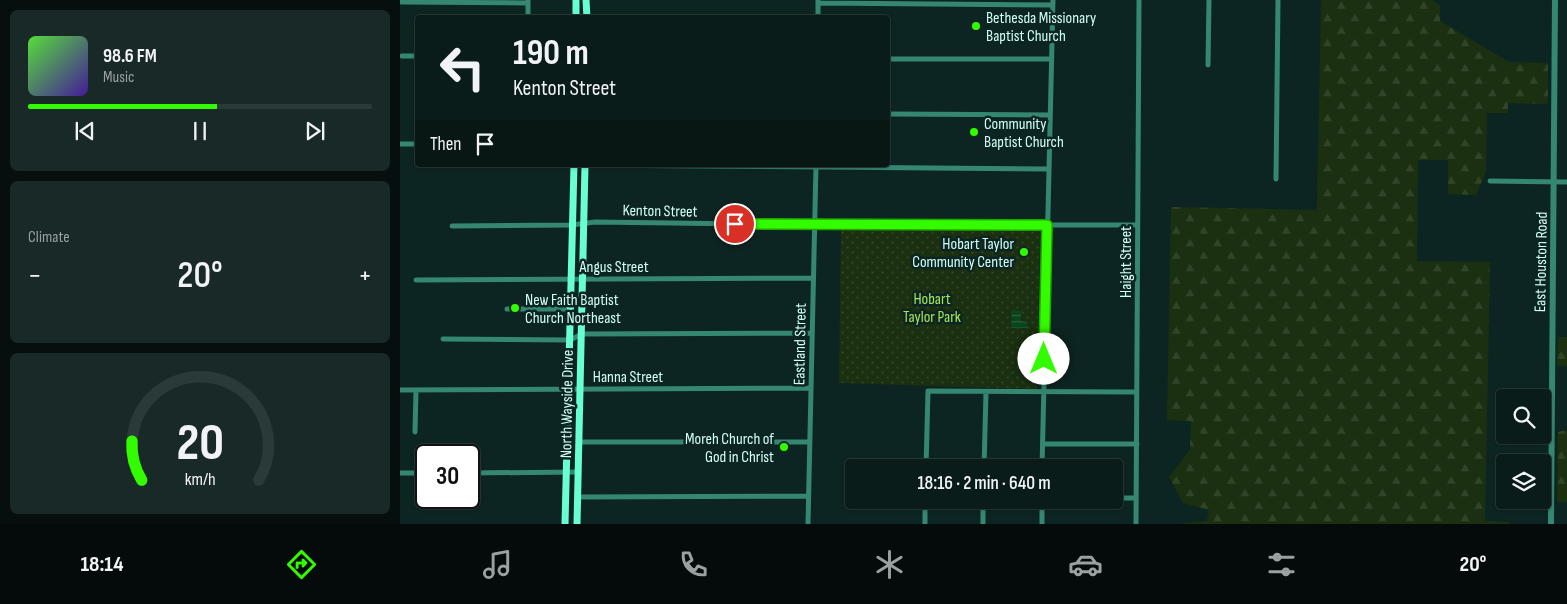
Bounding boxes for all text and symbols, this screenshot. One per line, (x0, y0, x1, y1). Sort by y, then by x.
place label: Bethesda Missionary Baptist Church (986, 9, 1096, 46)
marker: Bethesda Missionary Baptist Church (970, 20, 982, 32)
text: 190 m (513, 32, 589, 75)
icon: left (430, 35, 495, 100)
text: 98.6 FM (103, 45, 157, 68)
text: Music (103, 68, 134, 87)
text: Kenton Street (513, 75, 616, 102)
place label: Community Baptist Church (984, 115, 1064, 152)
icon: previous (71, 117, 99, 145)
icon: pause (186, 117, 214, 145)
icon: next (301, 117, 329, 145)
marker: Community Baptist Church (968, 126, 980, 138)
icon: arrive (471, 130, 499, 158)
text: Then (430, 133, 461, 156)
street label: Kenton Street (622, 201, 698, 222)
pin (714, 203, 756, 245)
icon: arrive (721, 210, 749, 238)
street label: East Houston Road (1531, 212, 1552, 312)
street label: Haight Street (1117, 226, 1136, 298)
text: Climate (28, 228, 70, 247)
place label: Hobart Taylor Community Center (912, 235, 1014, 272)
marker: Hobart Taylor Community Center (1018, 246, 1030, 258)
text: 20° (177, 253, 223, 298)
street label: Angus Street (578, 258, 649, 277)
text: − (28, 259, 42, 292)
text: + (358, 259, 372, 292)
park label: Hobart Taylor Park (903, 290, 961, 327)
place label: New Faith Baptist Church Northeast (525, 291, 621, 328)
marker: New Faith Baptist Church Northeast (509, 302, 521, 314)
street label: Eastland Street (790, 303, 811, 385)
position arrow (1017, 332, 1069, 384)
street label: North Wayside Drive (557, 350, 578, 458)
street label: Hanna Street (593, 368, 663, 387)
map controls (1496, 389, 1551, 509)
button: search (1496, 389, 1551, 444)
text: 20 (176, 412, 224, 475)
place label: Moreh Church of God in Christ (685, 430, 774, 467)
marker: Moreh Church of God in Christ (778, 441, 790, 453)
speed limit sign: 30 (415, 444, 480, 509)
button: layers (1496, 454, 1551, 509)
text: km/h (185, 469, 215, 490)
text: 18:16 · 2 min · 640 m (917, 472, 1051, 495)
icon: directions (284, 547, 319, 582)
icon: music (480, 547, 515, 582)
icon: phone (676, 547, 711, 582)
icon: climate (872, 547, 907, 582)
icon: car (1068, 547, 1103, 582)
icon: filters (1264, 547, 1299, 582)
text: 18:14 (80, 551, 123, 578)
text: 20° (1460, 551, 1487, 578)

